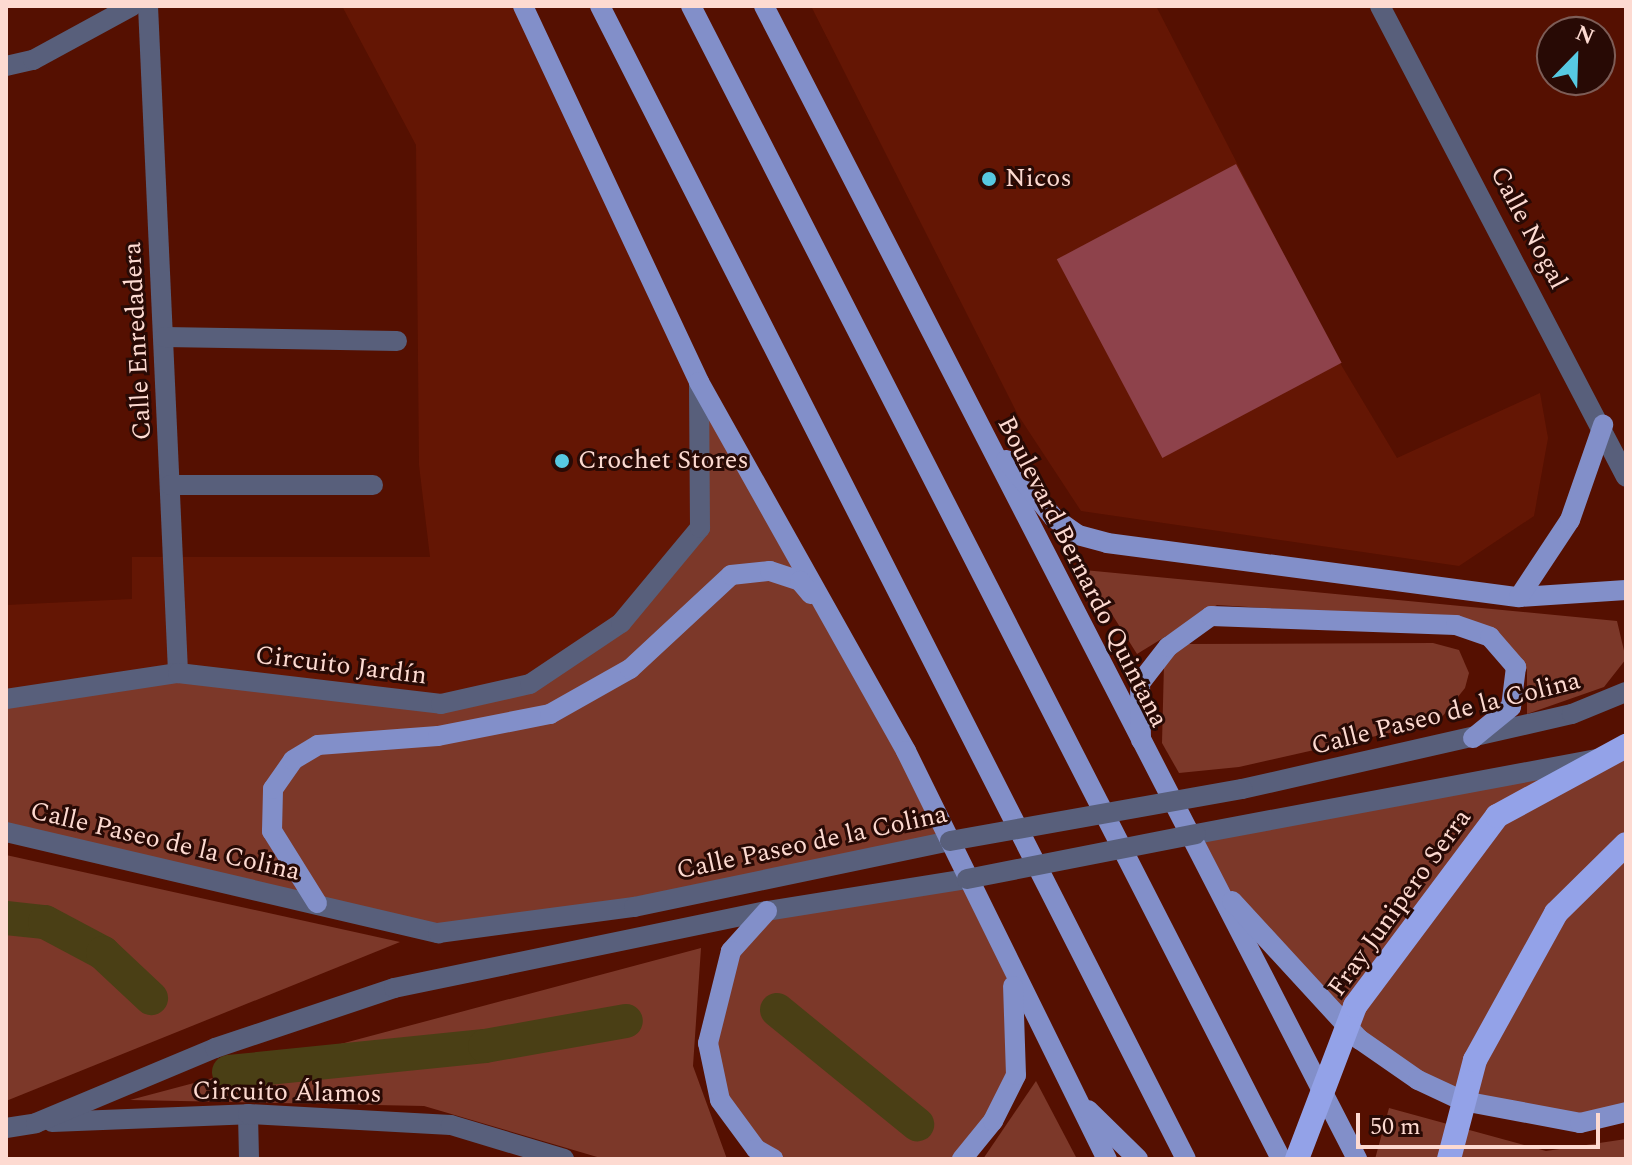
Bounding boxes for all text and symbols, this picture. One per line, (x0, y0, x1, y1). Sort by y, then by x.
north arrow (1536, 16, 1616, 96)
text: N (1570, 17, 1599, 54)
street label: Calle Nogal (1483, 161, 1573, 295)
place label: Nicos (1005, 163, 1072, 195)
marker: Nicos (980, 170, 998, 188)
street label: Calle Enredadera (117, 241, 159, 441)
street label: Boulevard Bernardo Quintana (990, 411, 1174, 733)
place label: Crochet Stores (578, 445, 749, 477)
marker: Crochet Stores (553, 452, 571, 470)
street label: Circuito Jardín (254, 640, 428, 692)
street label: Calle Paseo de la Colina (1308, 665, 1584, 763)
street label: Calle Paseo de la Colina (27, 796, 303, 888)
street label: Calle Paseo de la Colina (674, 799, 950, 887)
street label: Fray Junipero Serra (1322, 803, 1478, 1003)
street label: Circuito Álamos (192, 1076, 382, 1110)
scale bar (1360, 1097, 1604, 1147)
text: 50 m (1370, 1109, 1421, 1145)

